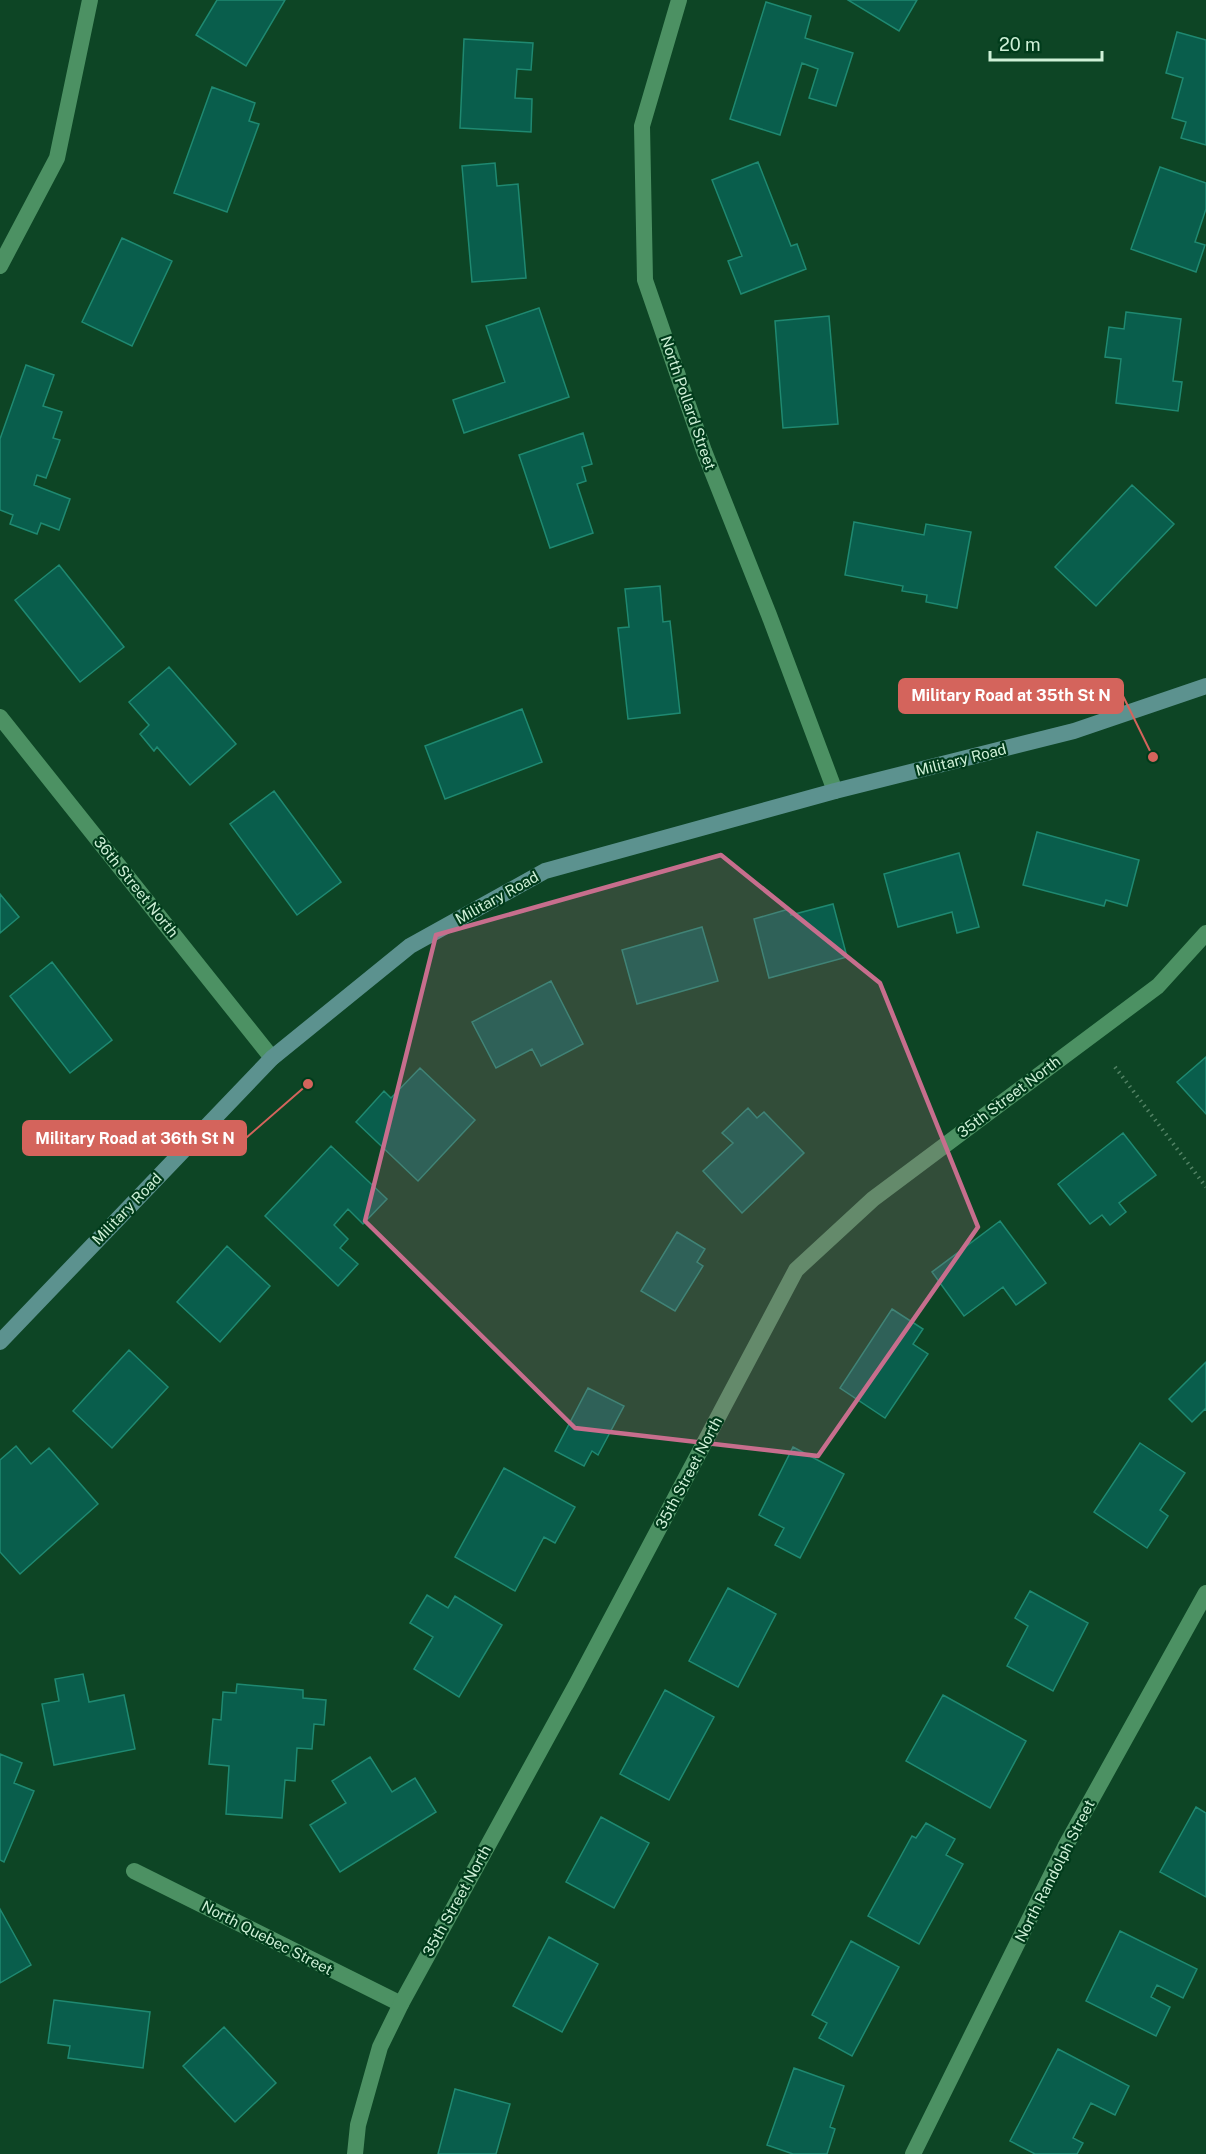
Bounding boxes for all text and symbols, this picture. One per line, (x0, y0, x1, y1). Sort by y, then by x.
scale bar (990, 24, 1102, 62)
text: 20 m (999, 34, 1041, 55)
street label: North Pollard Street (658, 334, 719, 472)
callout: Military Road at 35th St N (899, 679, 1123, 713)
text: Military Road at 35th St N (911, 686, 1111, 705)
street label: Military Road (914, 740, 1008, 779)
street label: 36th Street North (91, 833, 182, 940)
street label: Military Road (452, 868, 541, 927)
street label: 35th Street North (954, 1052, 1064, 1141)
callout: Military Road at 36th St N (23, 1121, 246, 1155)
text: Military Road at 36th St N (35, 1129, 235, 1148)
street label: Military Road (88, 1169, 165, 1248)
street label: 35th Street North (652, 1414, 725, 1532)
street label: North Randolph Street (1011, 1797, 1098, 1945)
street label: 35th Street North (419, 1842, 494, 1959)
street label: North Quebec Street (199, 1897, 336, 1978)

